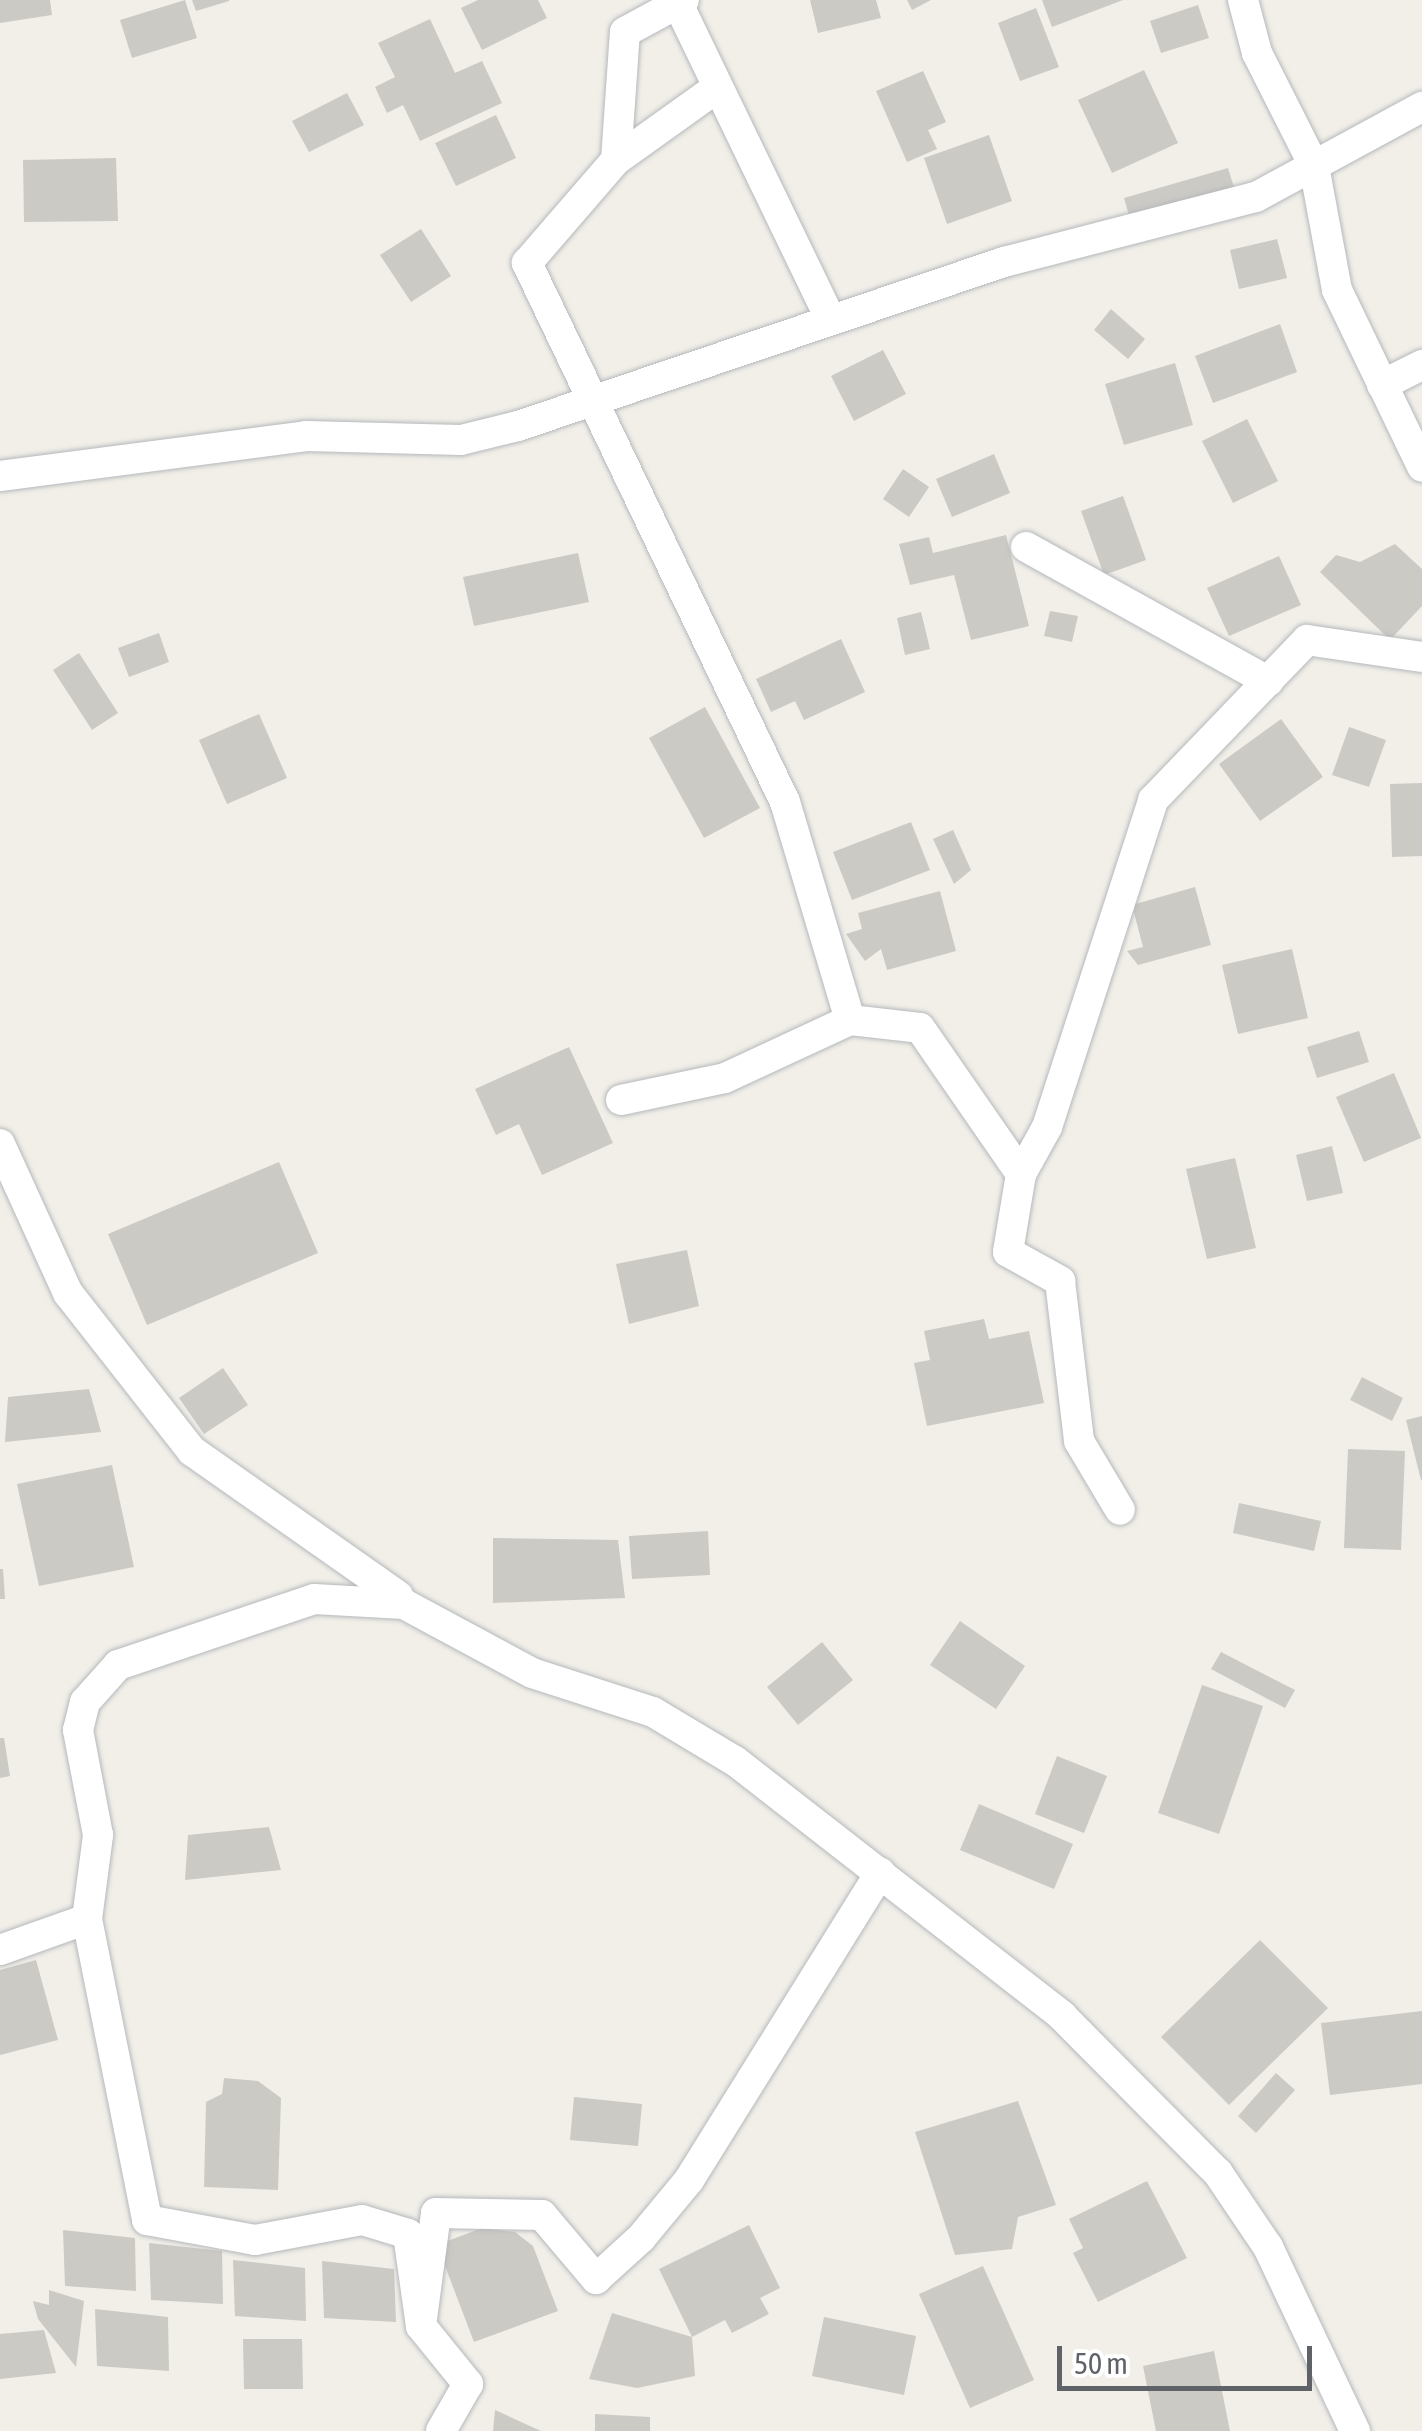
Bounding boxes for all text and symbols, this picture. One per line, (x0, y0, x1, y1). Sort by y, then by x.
scale bar (1062, 2326, 1317, 2388)
text: 50 m (1074, 2346, 1128, 2380)

